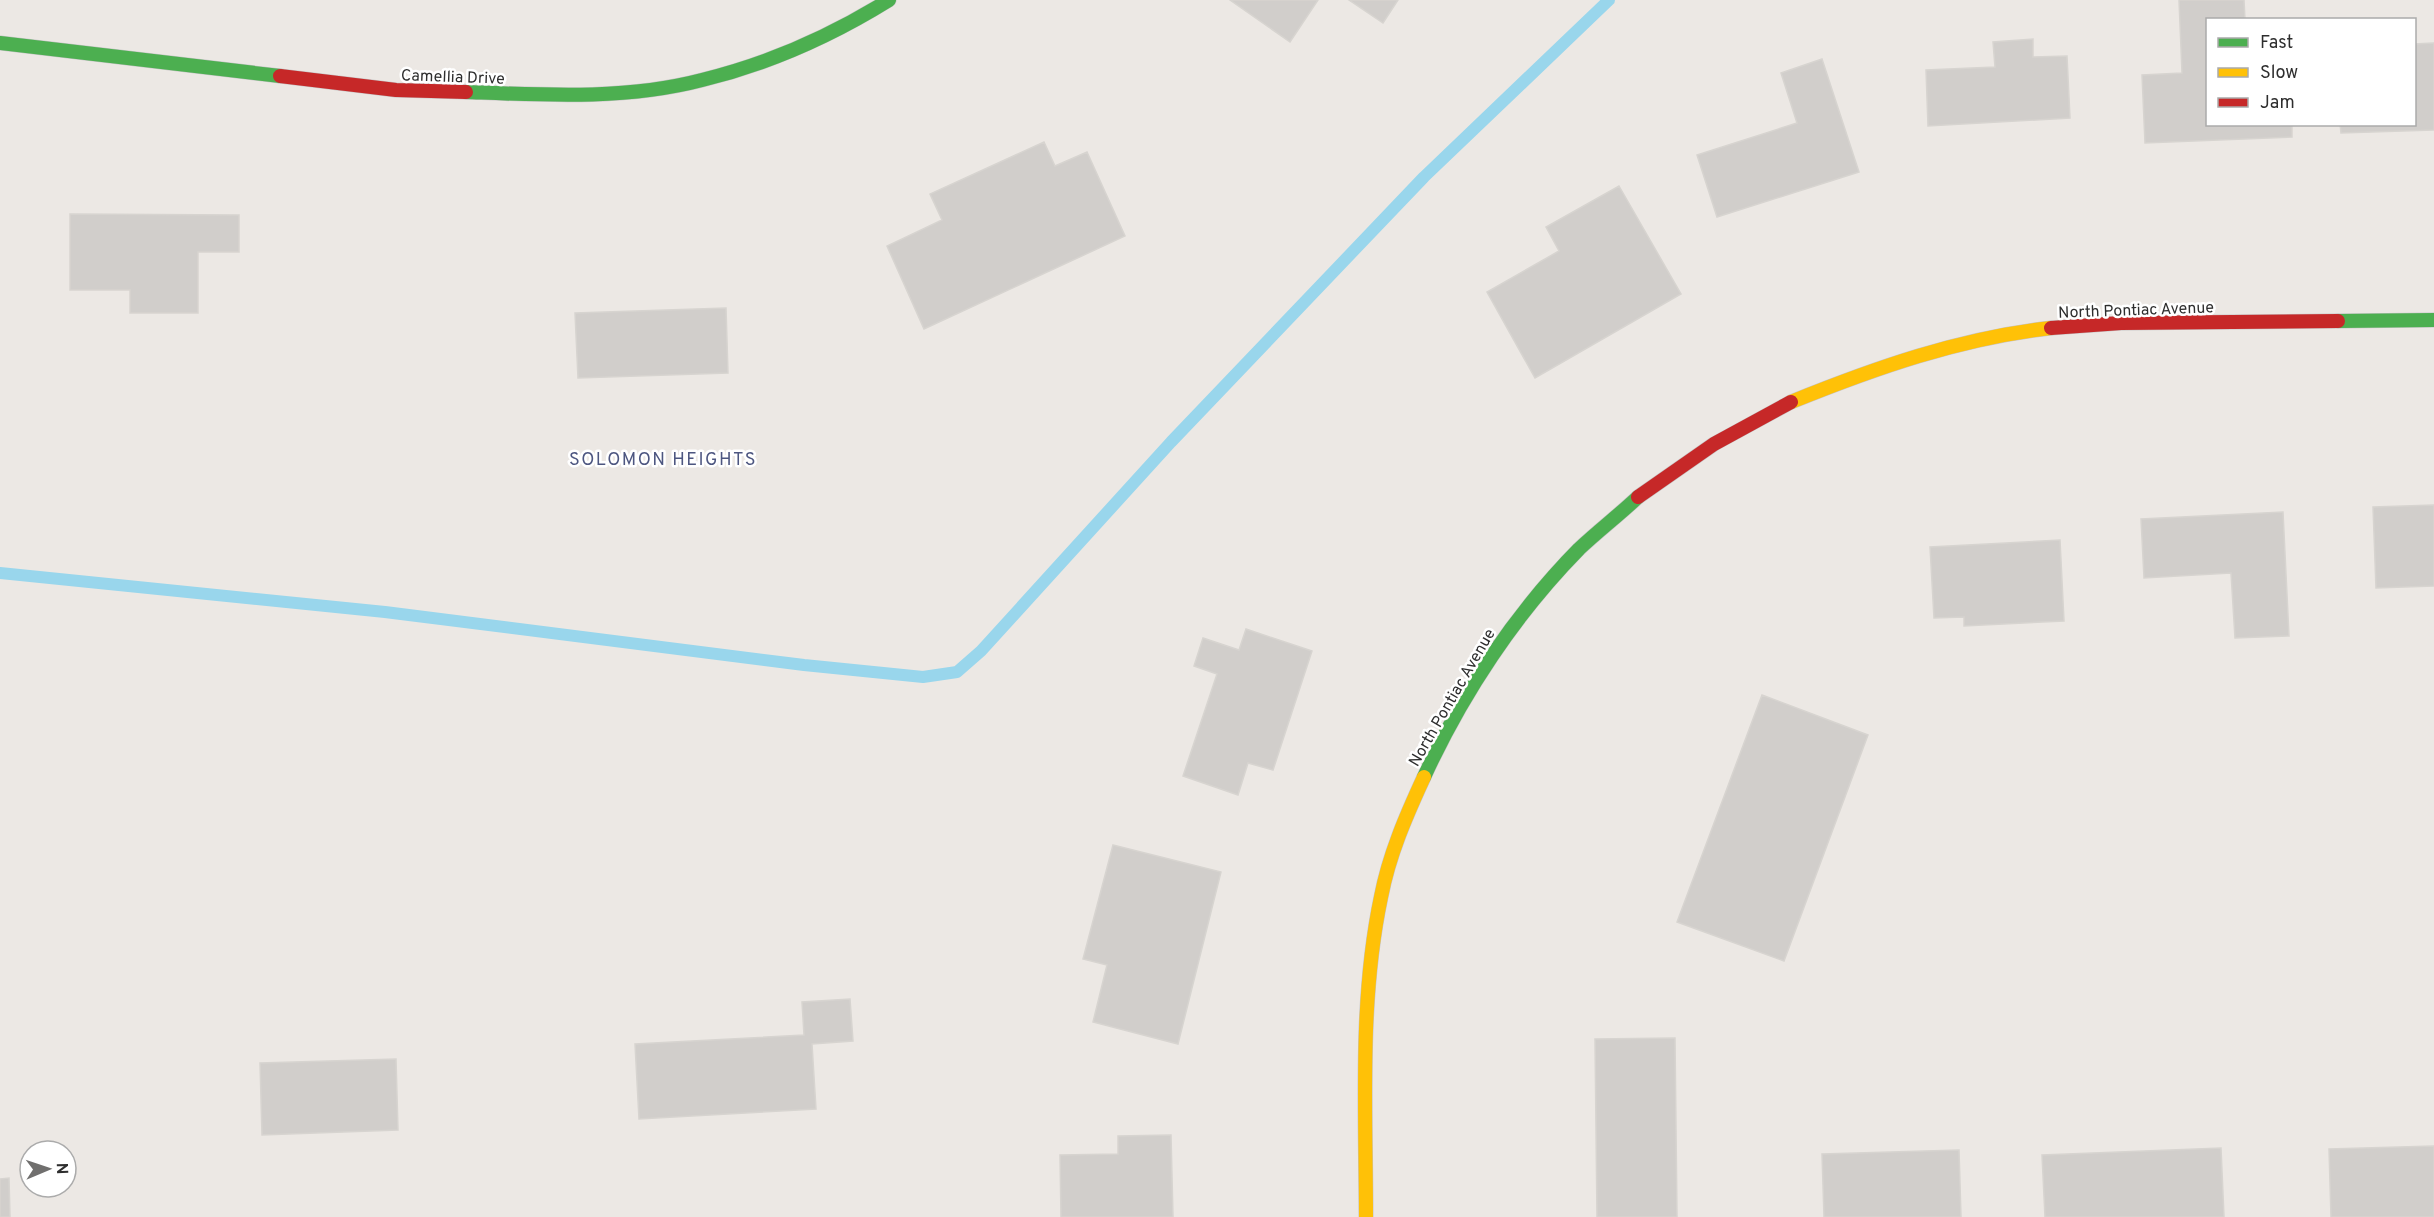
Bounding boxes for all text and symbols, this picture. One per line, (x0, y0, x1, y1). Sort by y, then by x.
legend (2206, 18, 2416, 126)
text: Fast (2260, 32, 2293, 55)
text: Slow (2260, 62, 2298, 85)
street label: Camellia Drive (401, 66, 505, 90)
text: Jam (2260, 92, 2295, 115)
street label: North Pontiac Avenue (2058, 298, 2214, 324)
district label: SOLOMON HEIGHTS (569, 449, 757, 472)
street label: North Pontiac Avenue (1405, 625, 1500, 771)
north arrow (18, 1139, 78, 1199)
text: N (51, 1162, 71, 1175)

